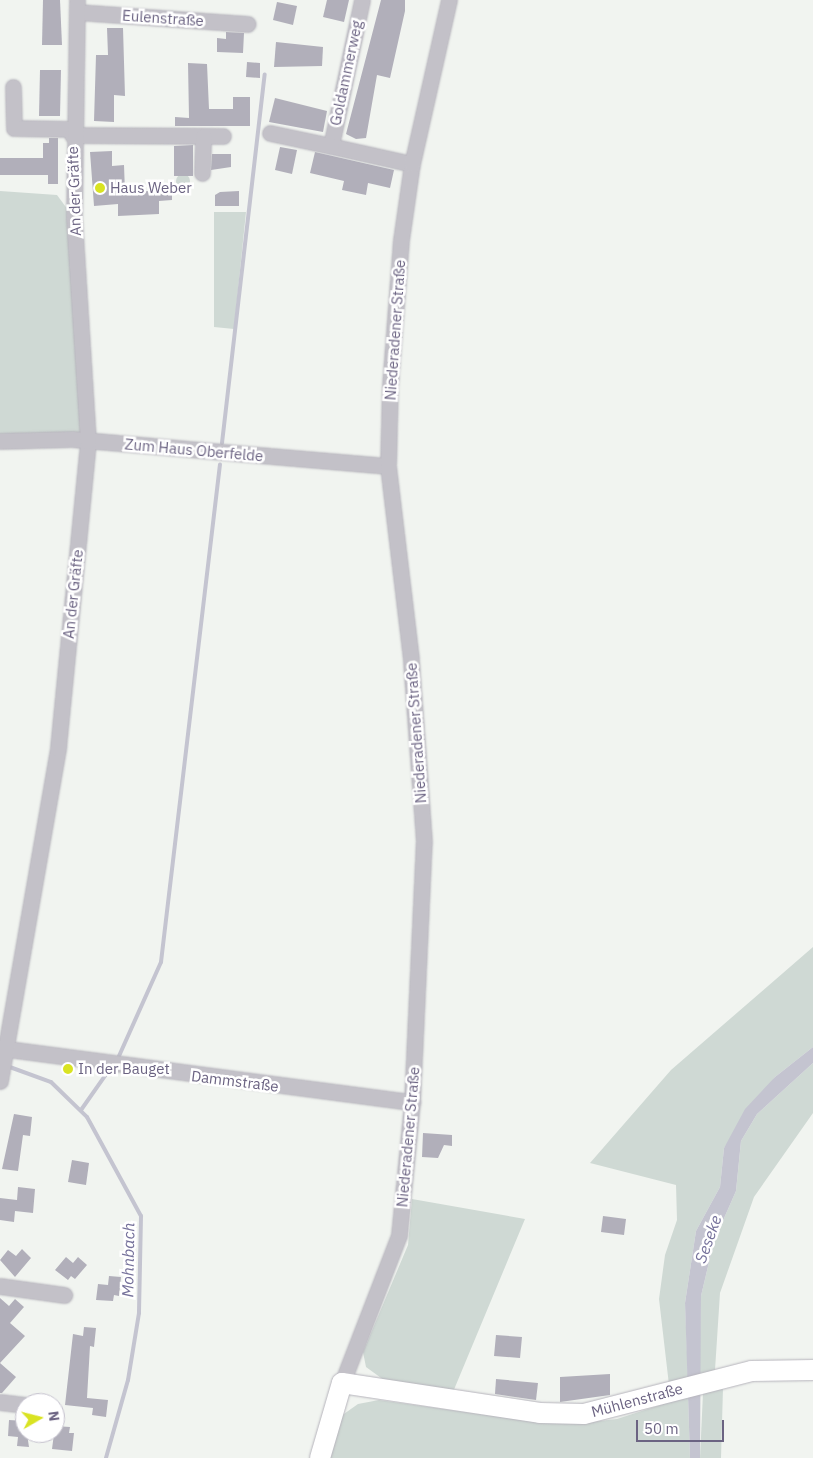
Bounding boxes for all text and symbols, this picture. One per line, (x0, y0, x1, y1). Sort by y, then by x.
street label: Eulenstraße (122, 6, 204, 30)
street label: Goldammerweg (326, 19, 366, 127)
street label: An der Gräfte (63, 146, 85, 236)
place label: Haus Weber (110, 179, 192, 197)
marker: Haus Weber (94, 182, 106, 194)
street label: Niederadener Straße (381, 259, 409, 401)
street label: Zum Haus Oberfelde (124, 435, 264, 465)
street label: An der Gräfte (59, 548, 87, 640)
street label: Niederadener Straße (402, 662, 430, 804)
place label: In der Bauget (78, 1060, 170, 1078)
marker: In der Bauget (62, 1063, 74, 1075)
street label: Niederadener Straße (393, 1066, 423, 1208)
street label: Dammstraße (190, 1067, 280, 1095)
water label: Seseke (691, 1213, 725, 1265)
water label: Mohnbach (118, 1222, 138, 1298)
street label: Mühlenstraße (589, 1379, 685, 1421)
north arrow (15, 1393, 65, 1443)
text: N (44, 1410, 63, 1422)
scale bar (638, 1410, 726, 1442)
text: 50 m (644, 1419, 679, 1438)

